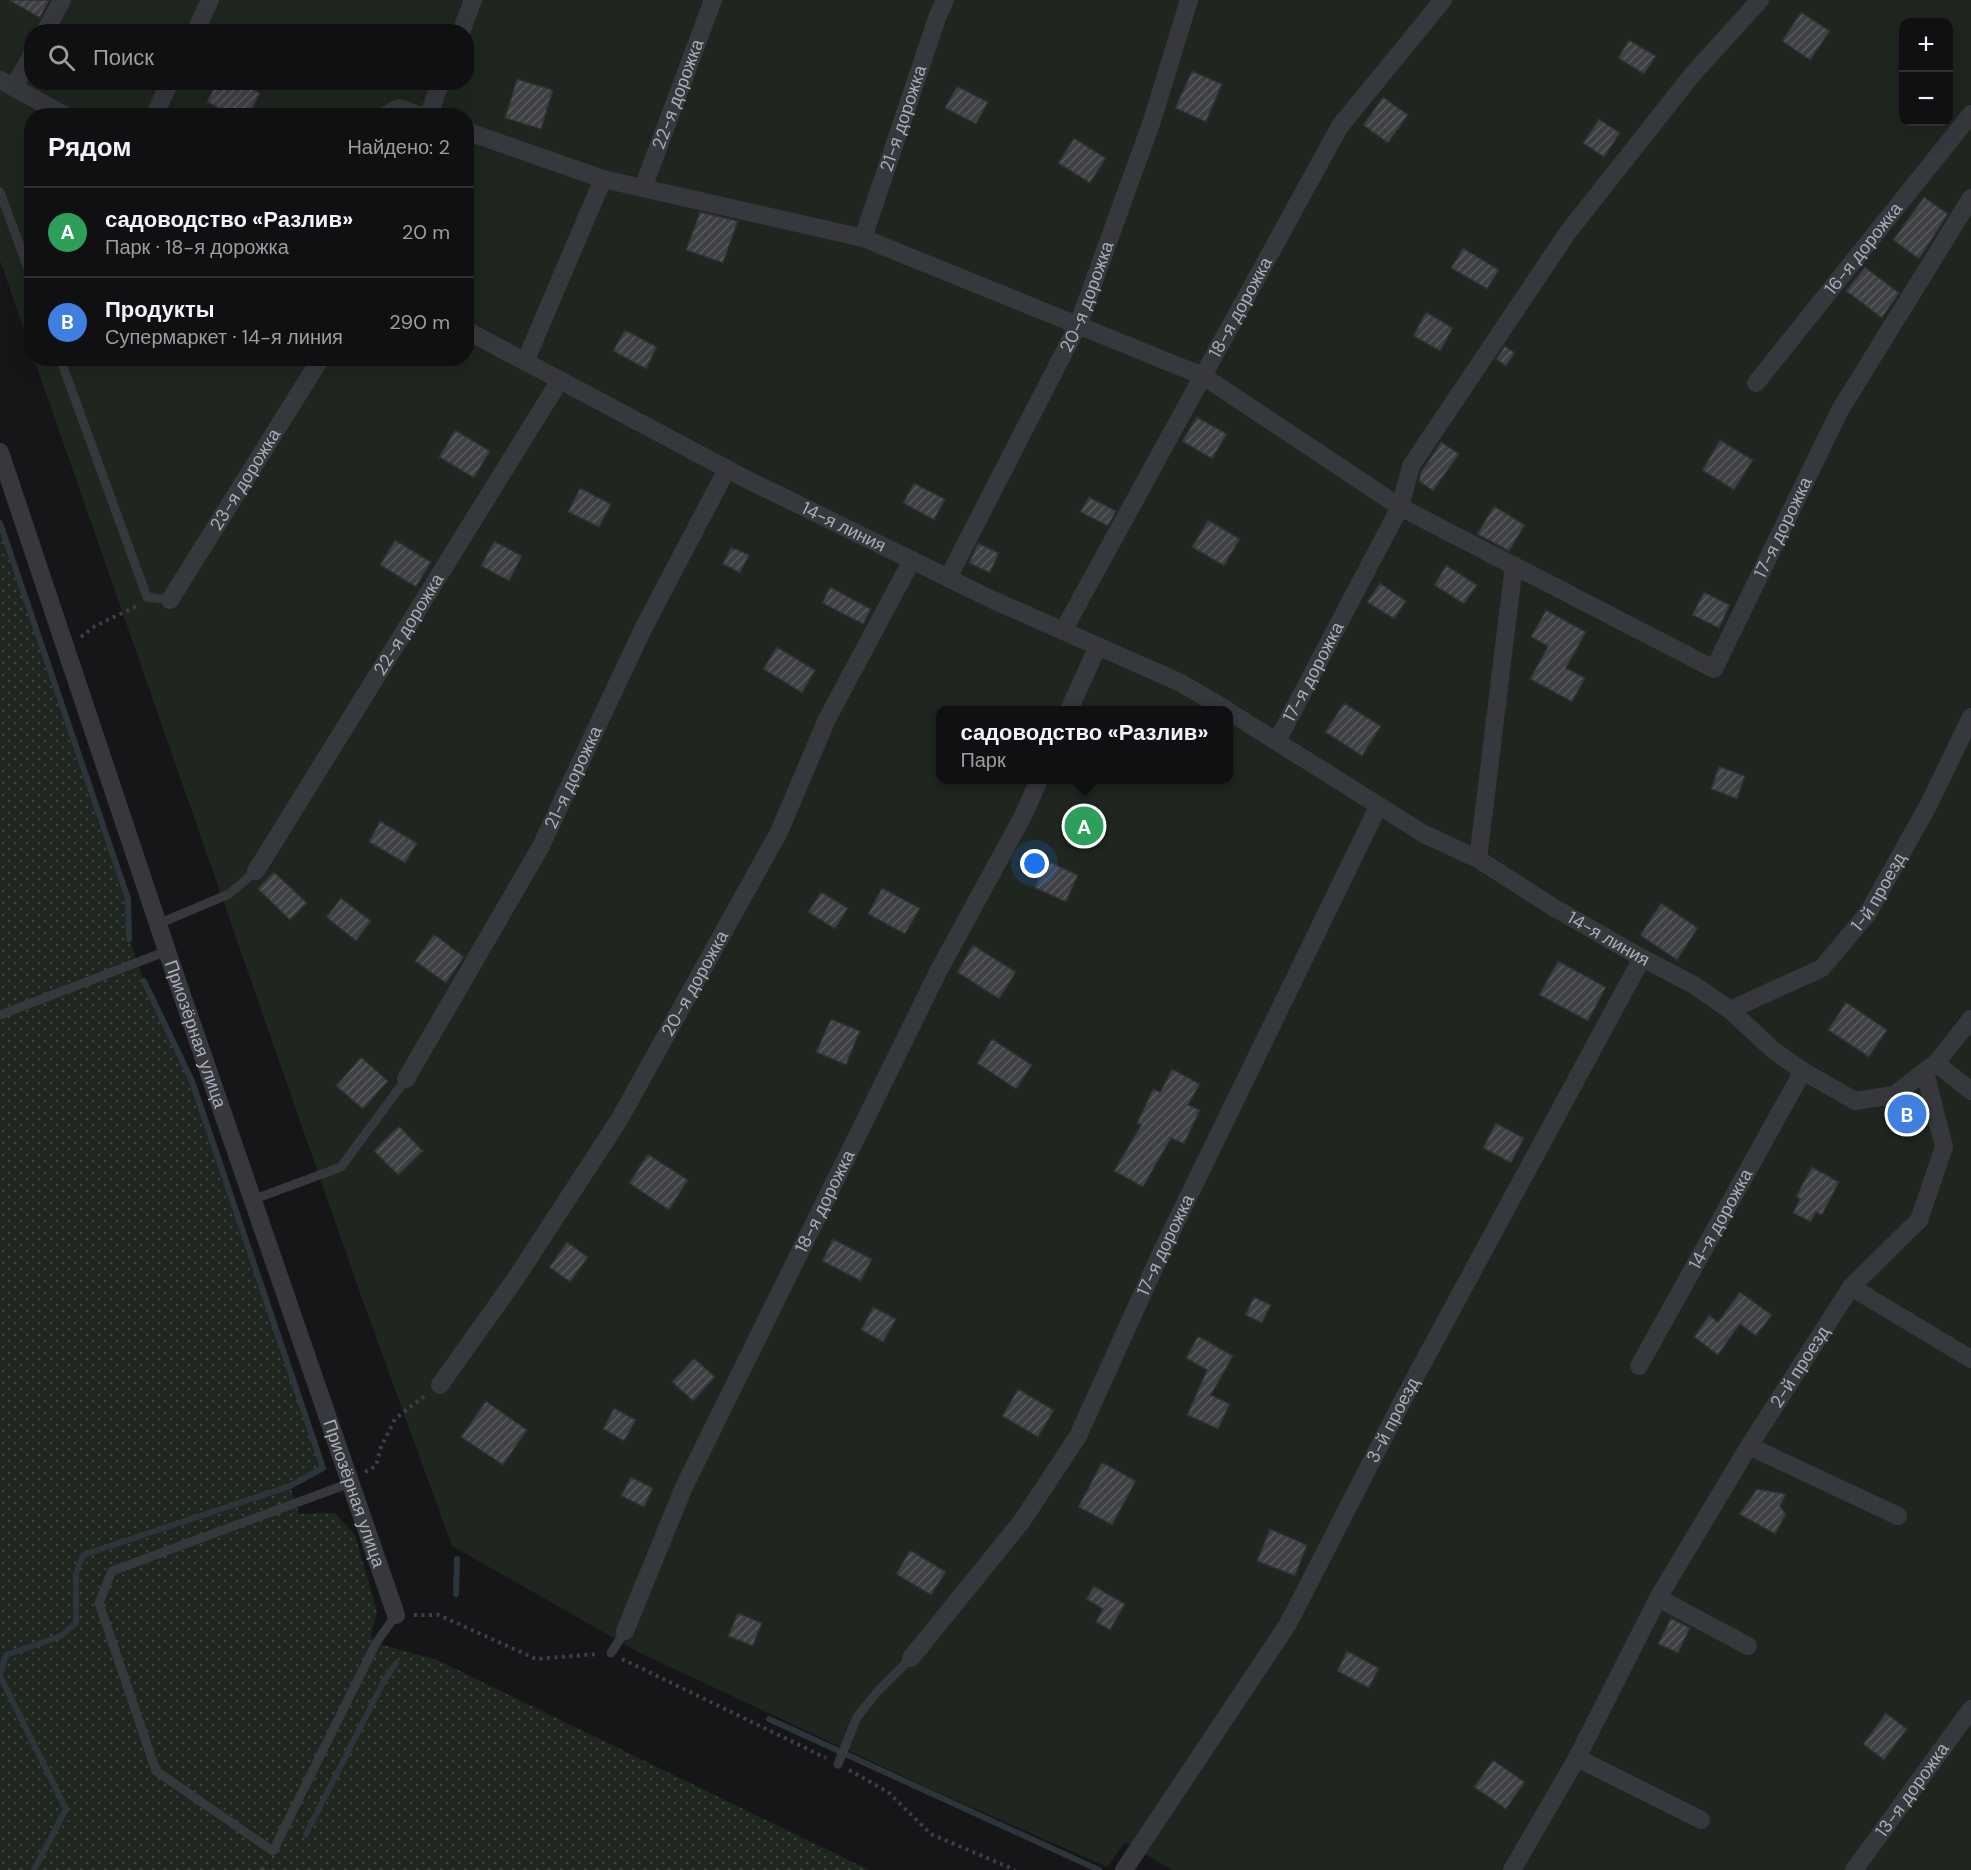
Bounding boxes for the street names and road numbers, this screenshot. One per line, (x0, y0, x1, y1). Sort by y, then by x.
street label: 22-я дорожка (646, 35, 710, 153)
street label: 21-я дорожка (874, 61, 933, 175)
street label: 16-я дорожка (1819, 197, 1908, 300)
street label: 20-я дорожка (1054, 237, 1120, 356)
street label: 18-я дорожка (1203, 252, 1278, 362)
street label: 23-я дорожка (204, 423, 287, 535)
street label: 17-я дорожка (1748, 472, 1818, 582)
street label: 14-я линия (798, 496, 890, 558)
street label: 22-я дорожка (368, 568, 450, 680)
street label: 17-я дорожка (1277, 617, 1350, 726)
street label: 21-я дорожка (539, 721, 608, 833)
street label: 1-й проезд (1845, 848, 1912, 937)
street label: 14-я линия (1563, 906, 1654, 972)
street label: 20-я дорожка (656, 925, 734, 1041)
street label: Приозёрная улица (159, 957, 232, 1112)
street label: 18-я дорожка (789, 1145, 861, 1257)
street label: 14-я дорожка (1683, 1164, 1759, 1274)
street label: 17-я дорожка (1131, 1190, 1200, 1300)
street label: 2-й проезд (1765, 1321, 1835, 1412)
street label: 3-й проезд (1361, 1373, 1425, 1467)
street label: Приозёрная улица (317, 1416, 391, 1572)
street label: 13-я дорожка (1870, 1737, 1955, 1842)

